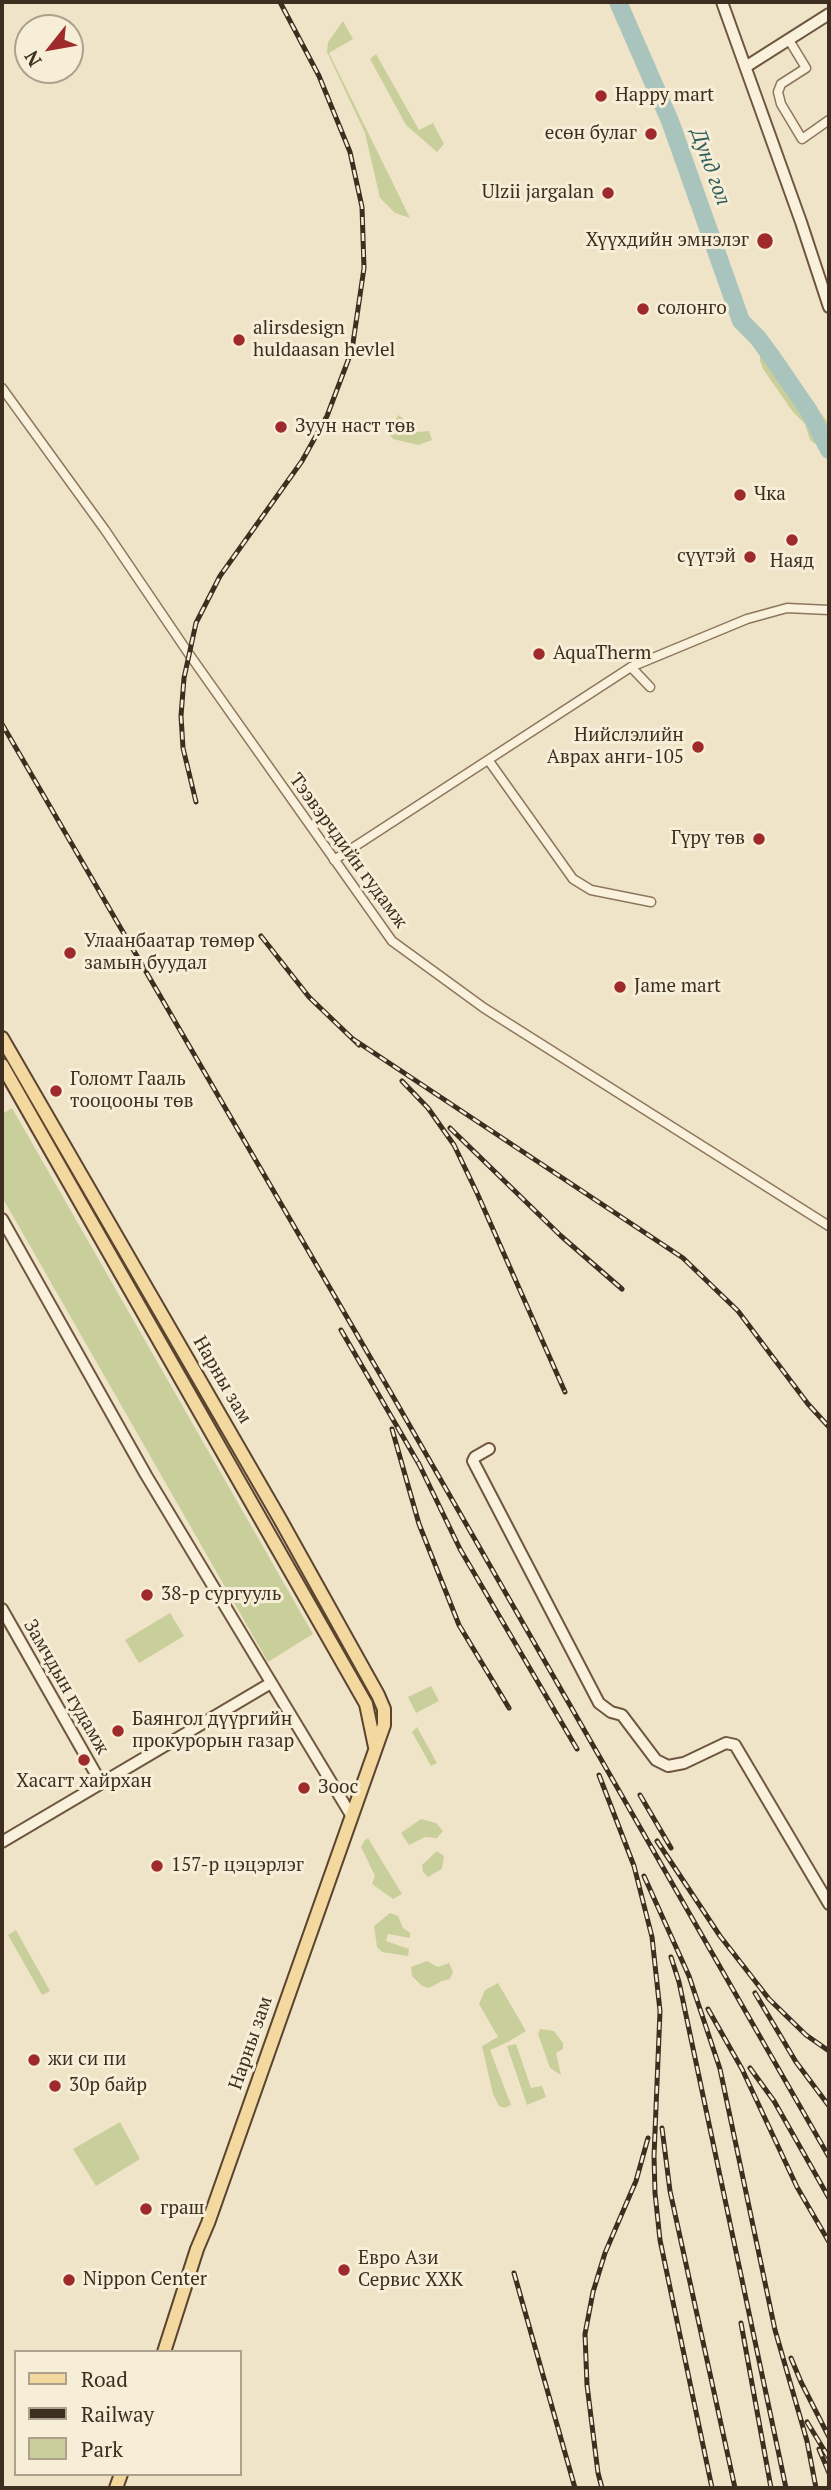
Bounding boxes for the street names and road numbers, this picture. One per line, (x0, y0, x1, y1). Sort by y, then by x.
street label: Тээвэрчдийн гудамж (284, 769, 412, 933)
street label: Нарны зам (188, 1332, 256, 1428)
street label: Замчдын гудамж (18, 1616, 114, 1758)
street label: Нарны зам (224, 1993, 278, 2093)

